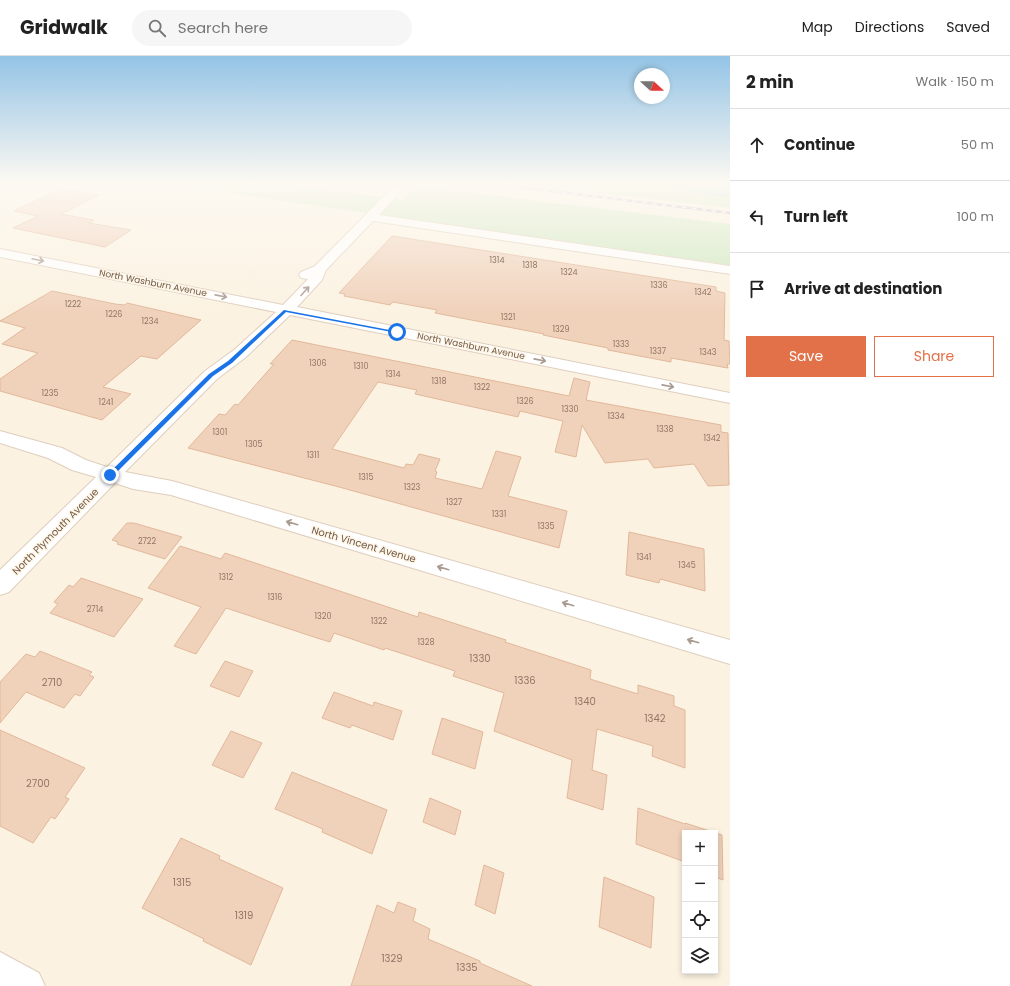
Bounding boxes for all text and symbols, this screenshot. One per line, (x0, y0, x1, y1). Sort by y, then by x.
search box (132, 10, 412, 46)
text: Gridwalk (20, 14, 108, 41)
icon: search (146, 17, 168, 39)
text: Search here (178, 17, 268, 38)
text: Map (802, 17, 833, 37)
text: Directions (855, 17, 924, 37)
text: Saved (946, 17, 990, 37)
north arrow (634, 68, 670, 104)
text: 2 min (746, 70, 794, 94)
text: Walk · 150 m (916, 72, 994, 91)
icon: ahead (746, 134, 768, 156)
text: Continue (784, 134, 855, 155)
text: 50 m (961, 135, 994, 154)
icon: left (746, 206, 768, 228)
text: Turn left (784, 206, 848, 227)
text: 100 m (957, 207, 994, 226)
house number: 1314 (490, 255, 504, 266)
one-way arrow (31, 257, 44, 265)
house number: 1318 (523, 260, 537, 271)
street label: North Washburn Avenue (98, 267, 208, 299)
house number: 1324 (561, 267, 577, 278)
icon: arrive (746, 278, 768, 300)
text: Arrive at destination (784, 278, 942, 299)
house number: 1336 (650, 280, 668, 291)
one-way arrow (300, 286, 309, 296)
house number: 1342 (695, 287, 712, 298)
one-way arrow (214, 292, 227, 300)
house number: 1222 (65, 299, 82, 310)
house number: 1226 (106, 309, 122, 320)
house number: 1321 (501, 312, 515, 323)
house number: 1234 (142, 316, 158, 327)
route start (388, 323, 406, 341)
house number: 1329 (553, 324, 569, 335)
street label: North Washburn Avenue (416, 330, 526, 362)
button: Save (746, 336, 866, 377)
button: Share (874, 336, 994, 377)
house number: 1333 (613, 339, 630, 350)
house number: 1337 (650, 346, 667, 357)
house number: 1343 (699, 347, 717, 358)
one-way arrow (533, 357, 546, 365)
house number: 1306 (309, 358, 327, 369)
house number: 1310 (354, 361, 368, 372)
house number: 1314 (386, 369, 400, 380)
house number: 1318 (432, 376, 446, 387)
house number: 1322 (474, 382, 491, 393)
one-way arrow (661, 382, 674, 390)
house number: 1235 (42, 388, 58, 399)
house number: 1326 (517, 396, 533, 407)
house number: 1241 (99, 397, 113, 408)
house number: 1330 (561, 404, 579, 415)
house number: 1334 (607, 411, 625, 422)
house number: 1338 (656, 424, 674, 435)
house number: 1301 (213, 427, 227, 438)
house number: 1342 (704, 433, 721, 444)
house number: 1305 (245, 439, 263, 450)
house number: 1311 (307, 450, 319, 461)
route end (101, 466, 119, 484)
house number: 1315 (359, 472, 373, 483)
house number: 1323 (404, 482, 421, 493)
street label: North Plymouth Avenue (9, 485, 102, 578)
house number: 1327 (446, 497, 463, 508)
house number: 1331 (492, 509, 506, 520)
one-way arrow (285, 519, 298, 526)
house number: 1335 (537, 521, 555, 532)
street label: North Vincent Avenue (310, 522, 418, 567)
house number: 2722 (138, 536, 156, 547)
house number: 1341 (637, 552, 651, 563)
house number: 1345 (678, 560, 696, 571)
one-way arrow (437, 564, 450, 571)
house number: 1312 (219, 572, 234, 583)
house number: 1316 (268, 592, 282, 603)
one-way arrow (562, 600, 575, 607)
house number: 2714 (87, 604, 103, 615)
house number: 1320 (315, 611, 331, 622)
house number: 1322 (371, 616, 388, 627)
house number: 1328 (418, 637, 434, 648)
one-way arrow (686, 637, 699, 644)
house number: 1330 (469, 651, 491, 666)
house number: 1336 (514, 673, 536, 688)
house number: 2710 (42, 675, 62, 690)
house number: 1340 (574, 694, 596, 709)
house number: 1342 (644, 711, 666, 726)
house number: 2700 (26, 776, 50, 791)
map controls (682, 830, 718, 974)
button: + (682, 830, 718, 866)
button: − (682, 866, 718, 902)
house number: 1315 (173, 875, 191, 890)
button: locate (682, 902, 718, 938)
house number: 1319 (235, 908, 253, 923)
button: layers (682, 938, 718, 974)
house number: 1329 (381, 951, 403, 966)
house number: 1335 (456, 960, 478, 975)

